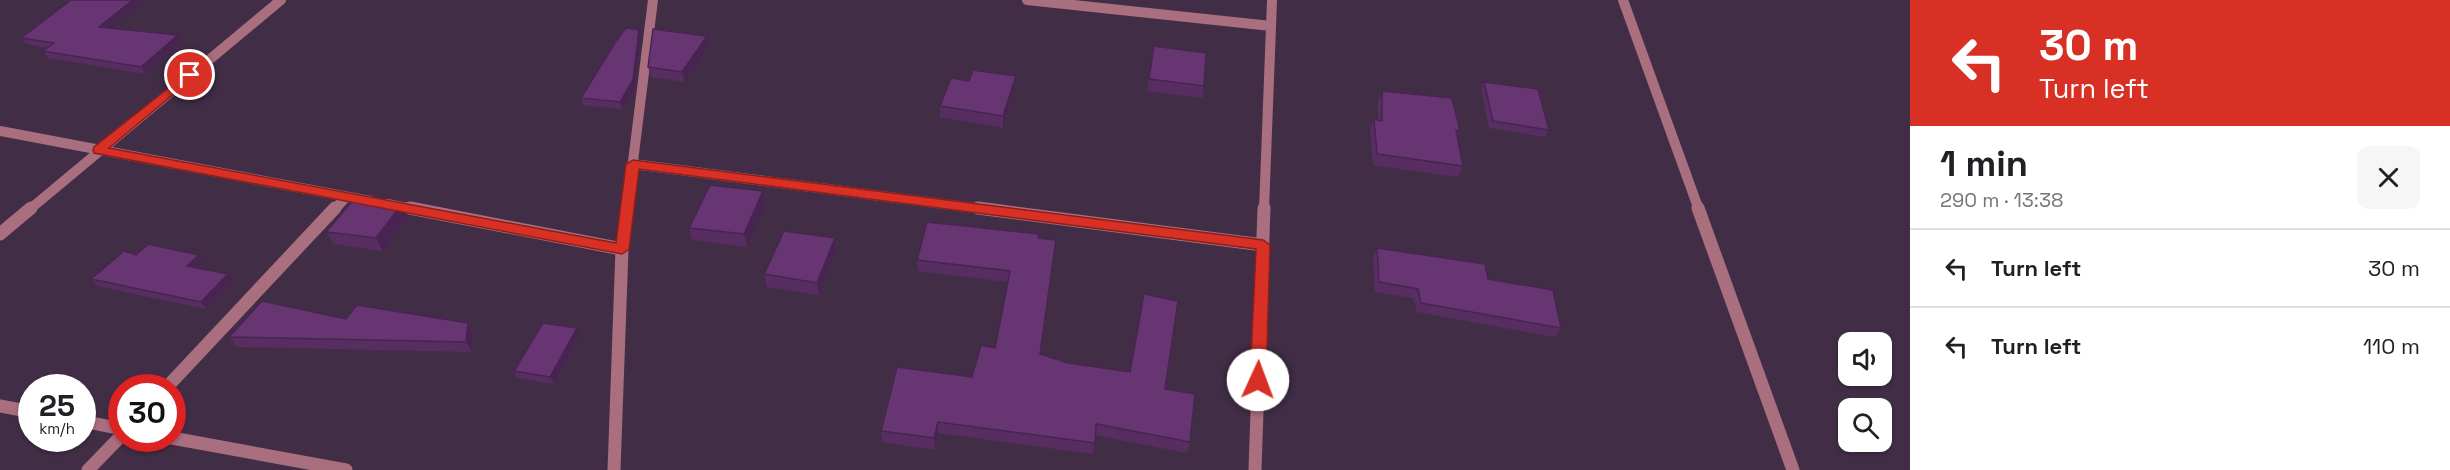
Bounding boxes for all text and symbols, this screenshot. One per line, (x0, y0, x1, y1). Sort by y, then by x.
text: 30 m (2039, 19, 2138, 72)
icon: left (1940, 24, 2018, 102)
pin (164, 49, 215, 100)
icon: arrive (173, 58, 206, 91)
text: Turn left (2039, 71, 2149, 106)
text: 1 min (1940, 141, 2028, 187)
button: close (2357, 146, 2420, 209)
text: 290 m · 13:38 (1940, 187, 2063, 213)
icon: left (1940, 252, 1973, 285)
text: Turn left (1991, 254, 2081, 282)
text: 30 m (2368, 254, 2420, 282)
icon: left (1940, 330, 1973, 363)
map controls (1838, 332, 1892, 452)
button: sound (1838, 332, 1892, 386)
text: Turn left (1991, 332, 2081, 360)
text: 110 m (2363, 332, 2420, 360)
position arrow (1226, 348, 1290, 412)
speed limit sign: 30 (108, 374, 186, 452)
text: 25 (39, 386, 75, 425)
button: search (1838, 398, 1892, 452)
text: km/h (39, 419, 75, 438)

